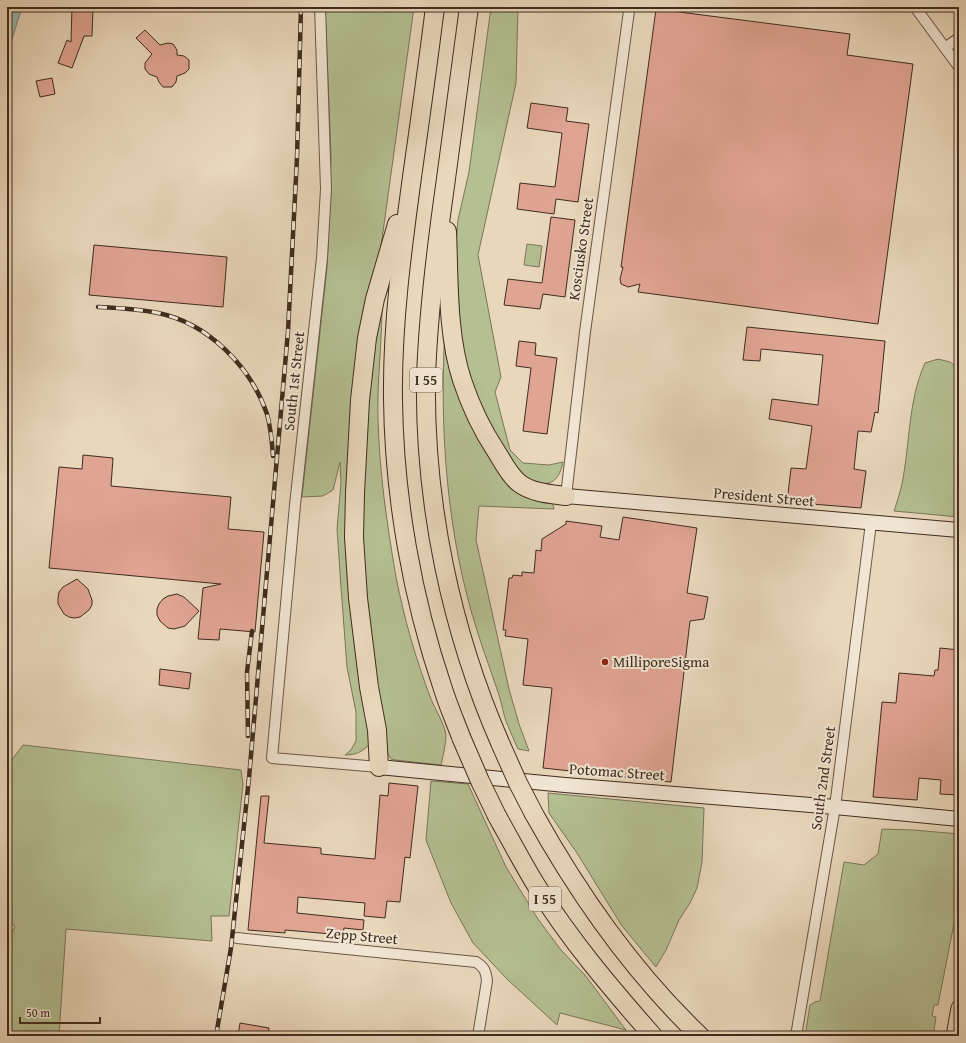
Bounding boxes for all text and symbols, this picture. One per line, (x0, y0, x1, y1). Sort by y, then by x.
street label: Kosciusko Street (563, 195, 598, 302)
street label: South 1st Street (278, 330, 309, 432)
road number: I 55 (410, 368, 442, 392)
street label: President Street (713, 482, 816, 511)
place label: MilliporeSigma (613, 651, 709, 672)
marker: MilliporeSigma (600, 657, 610, 667)
street label: South 2nd Street (805, 724, 840, 831)
street label: Potomac Street (568, 758, 666, 785)
road number: I 55 (529, 887, 561, 911)
street label: Zepp Street (325, 922, 400, 949)
scale bar (20, 999, 100, 1025)
text: 50 m (26, 1004, 50, 1021)

